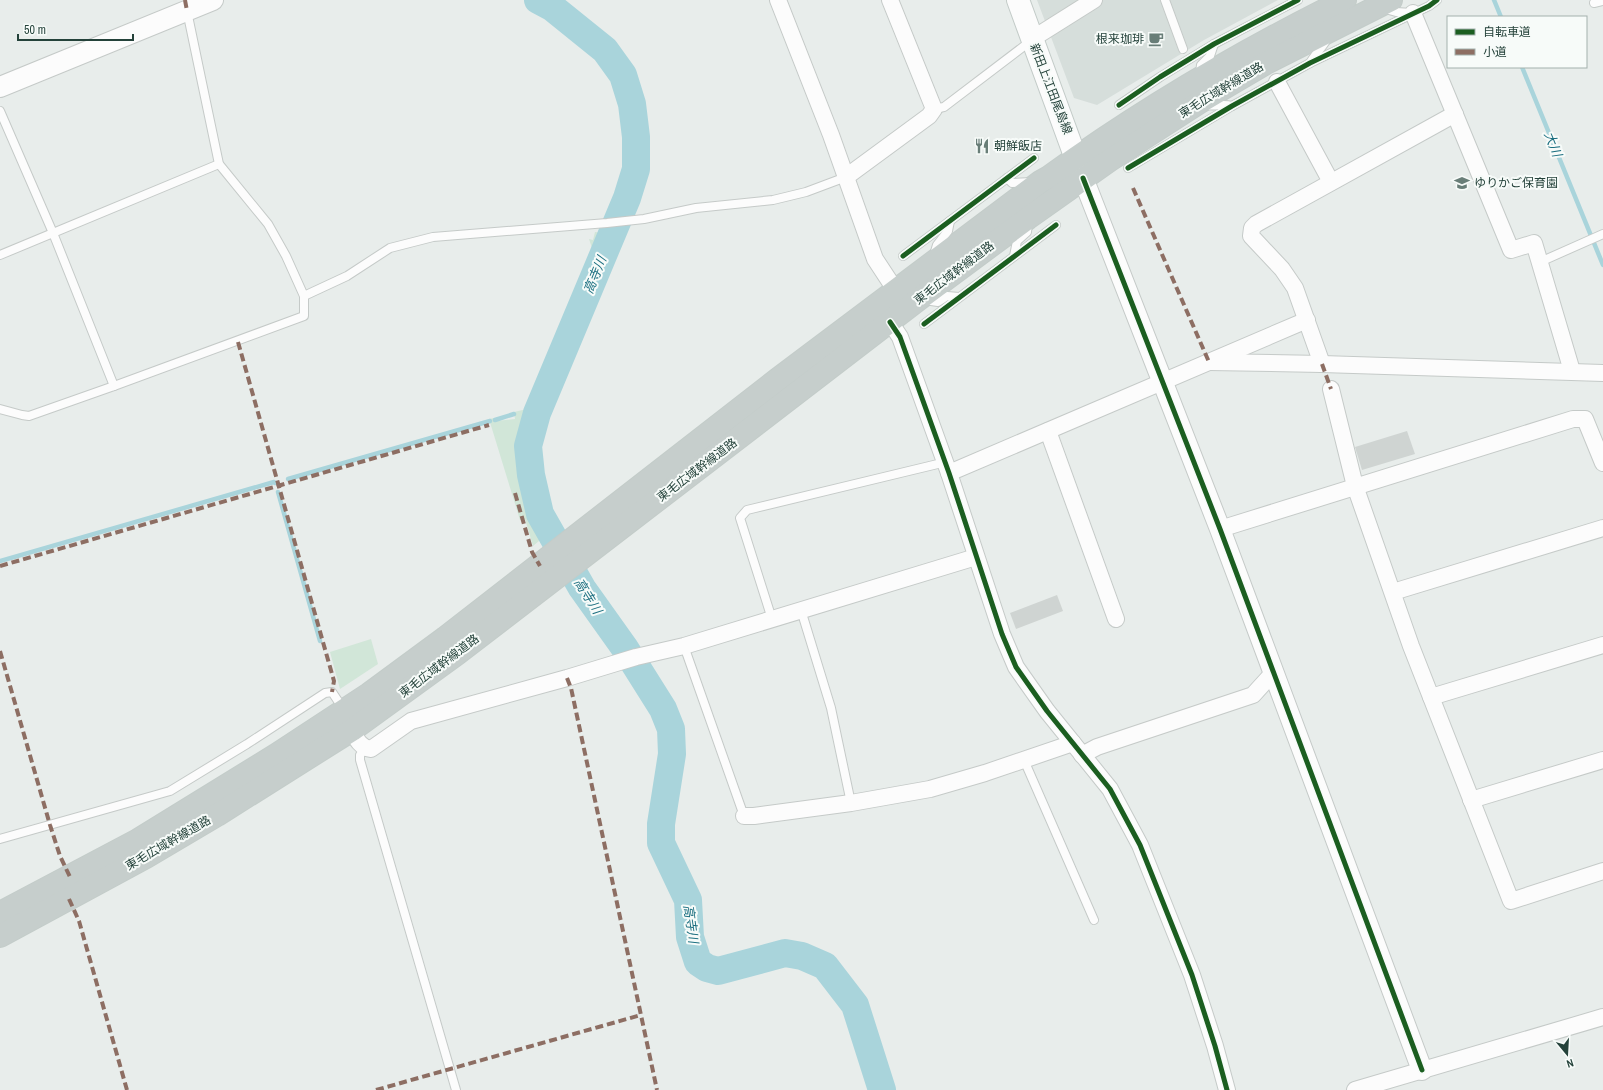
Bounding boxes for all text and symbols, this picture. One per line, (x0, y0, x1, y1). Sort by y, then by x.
scale bar (18, 16, 133, 42)
legend (1447, 16, 1587, 68)
text: 50 m (24, 22, 46, 38)
text: 自転車道 (1483, 24, 1531, 40)
cafe icon: 根来珈琲 (1147, 30, 1165, 48)
place label: 根来珈琲 (1096, 31, 1144, 47)
street label: 新田上江田尾島線 (1026, 41, 1076, 137)
text: 小道 (1483, 44, 1507, 60)
street label: 東毛広域幹線道路 (1176, 58, 1266, 122)
water label: 大川 (1540, 129, 1566, 161)
restaurant icon: 朝鮮飯店 (973, 137, 991, 155)
place label: 朝鮮飯店 (994, 138, 1042, 154)
school or university icon: ゆりかご保育園 (1453, 174, 1471, 192)
place label: ゆりかご保育園 (1474, 175, 1558, 191)
street label: 東毛広域幹線道路 (911, 238, 997, 308)
water label: 高寺川 (580, 252, 611, 296)
street label: 東毛広域幹線道路 (654, 435, 740, 505)
water label: 高寺川 (570, 575, 607, 619)
street label: 東毛広域幹線道路 (396, 631, 482, 701)
street label: 東毛広域幹線道路 (122, 812, 214, 874)
water label: 高寺川 (680, 903, 702, 946)
north arrow (1547, 1034, 1587, 1074)
text: N (1565, 1056, 1575, 1071)

